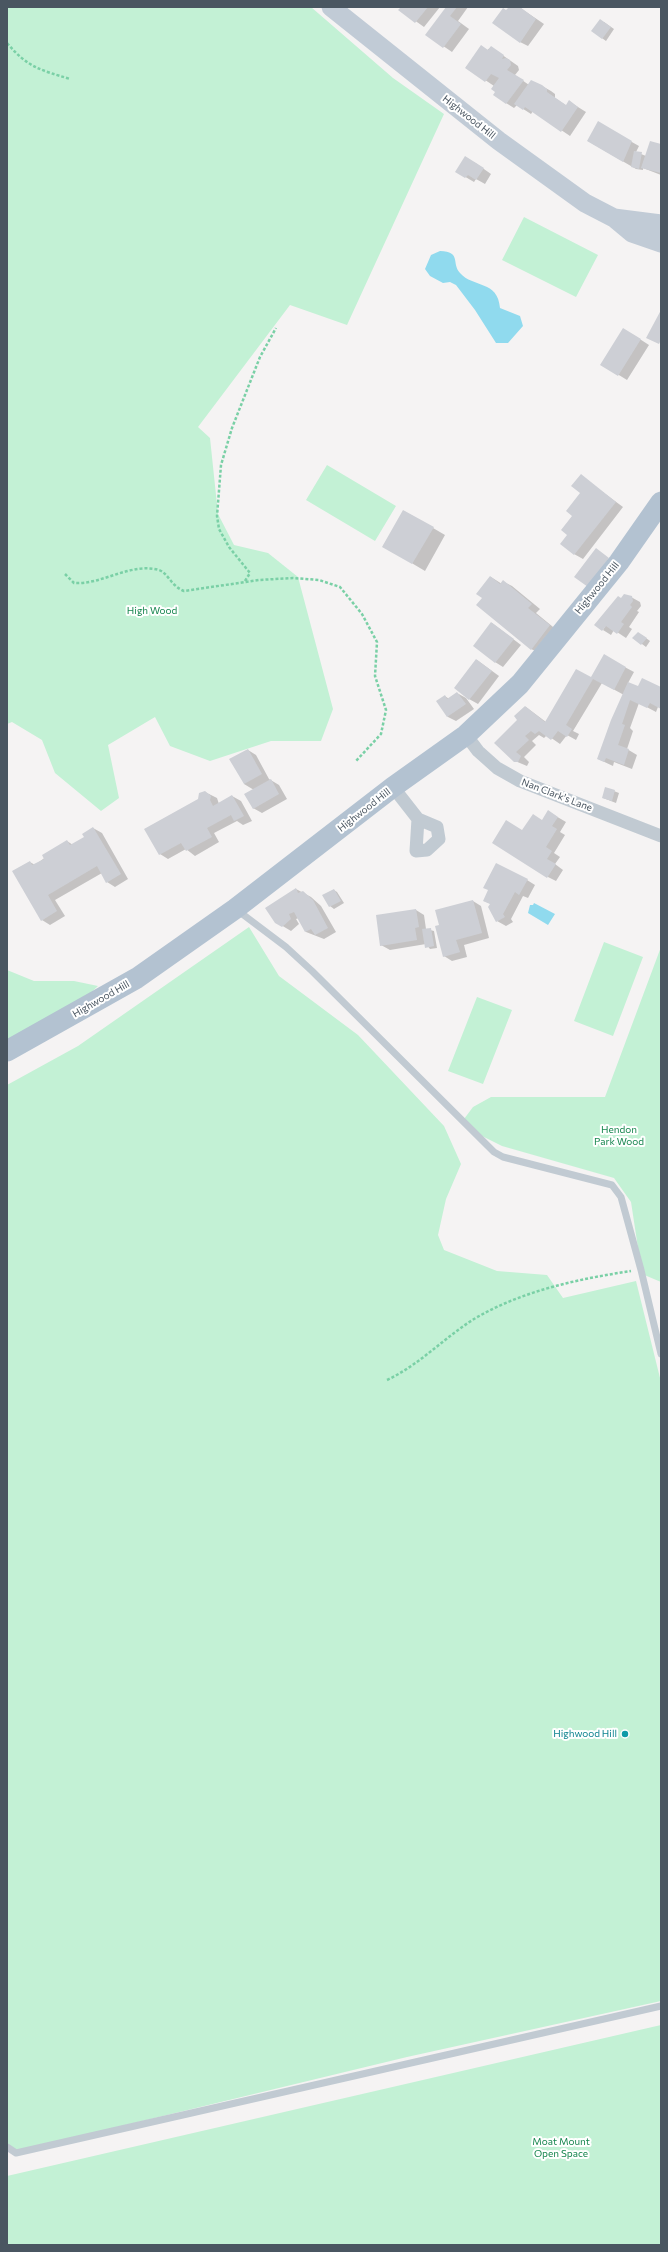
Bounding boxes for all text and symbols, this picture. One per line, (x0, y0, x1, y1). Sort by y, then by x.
street label: Highwood Hill (440, 93, 498, 141)
street label: Highwood Hill (572, 559, 622, 617)
park label: High Wood (127, 605, 177, 617)
street label: Nan Clark's Lane (520, 776, 594, 814)
street label: Highwood Hill (335, 786, 393, 834)
street label: Highwood Hill (70, 978, 132, 1020)
park label: Hendon Park Wood (594, 1124, 644, 1148)
place label: Highwood Hill (553, 1728, 617, 1740)
marker: Highwood Hill (620, 1729, 630, 1739)
park label: Moat Mount Open Space (532, 2136, 590, 2160)

